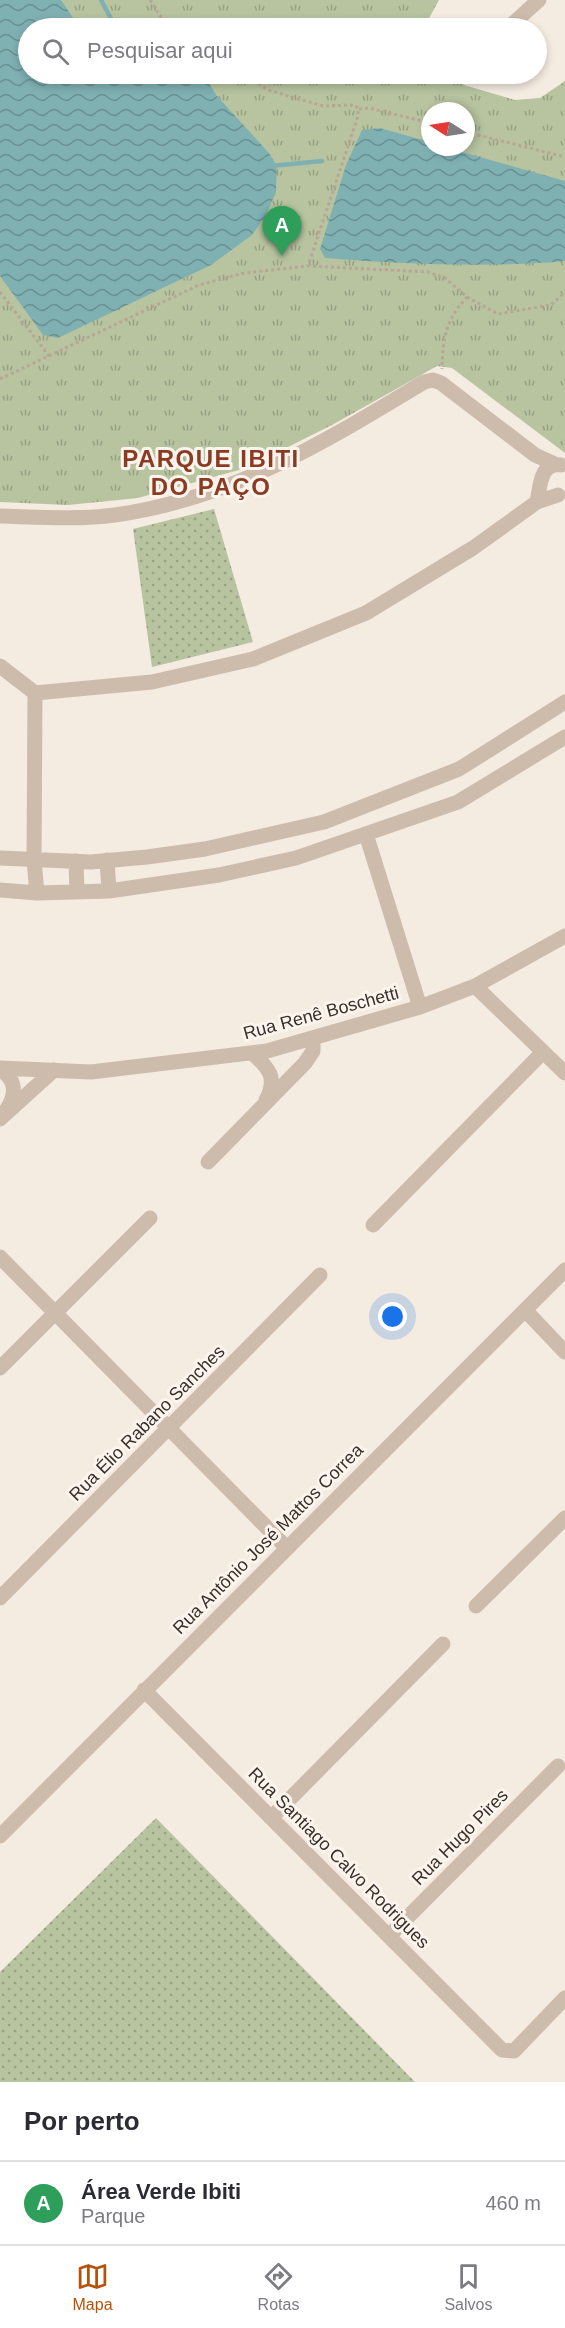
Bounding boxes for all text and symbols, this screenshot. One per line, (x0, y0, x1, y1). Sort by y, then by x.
search box (18, 18, 547, 84)
icon: search (39, 35, 72, 68)
text: Pesquisar aqui (87, 38, 233, 63)
north arrow (421, 102, 475, 156)
pin: A (262, 206, 302, 256)
district label: PARQUE IBITI DO PAÇO (122, 445, 300, 500)
street label: Rua Renê Boschetti (241, 983, 401, 1043)
your location (378, 1302, 407, 1331)
street label: Rua Élio Rabano Sanches (65, 1341, 229, 1505)
street label: Rua Antônio José Mattos Correa (169, 1439, 368, 1638)
street label: Rua Santiago Calvo Rodrigues (245, 1764, 433, 1952)
street label: Rua Hugo Pires (408, 1785, 512, 1889)
text: Por perto (24, 2106, 140, 2136)
text: Área Verde Ibiti (81, 2179, 241, 2204)
text: A (36, 2192, 51, 2214)
text: 460 m (485, 2192, 541, 2214)
text: Parque (81, 2205, 146, 2227)
tab: Mapa (73, 2260, 113, 2314)
tab: Rotas (258, 2260, 299, 2314)
tab: Salvos (444, 2260, 492, 2314)

